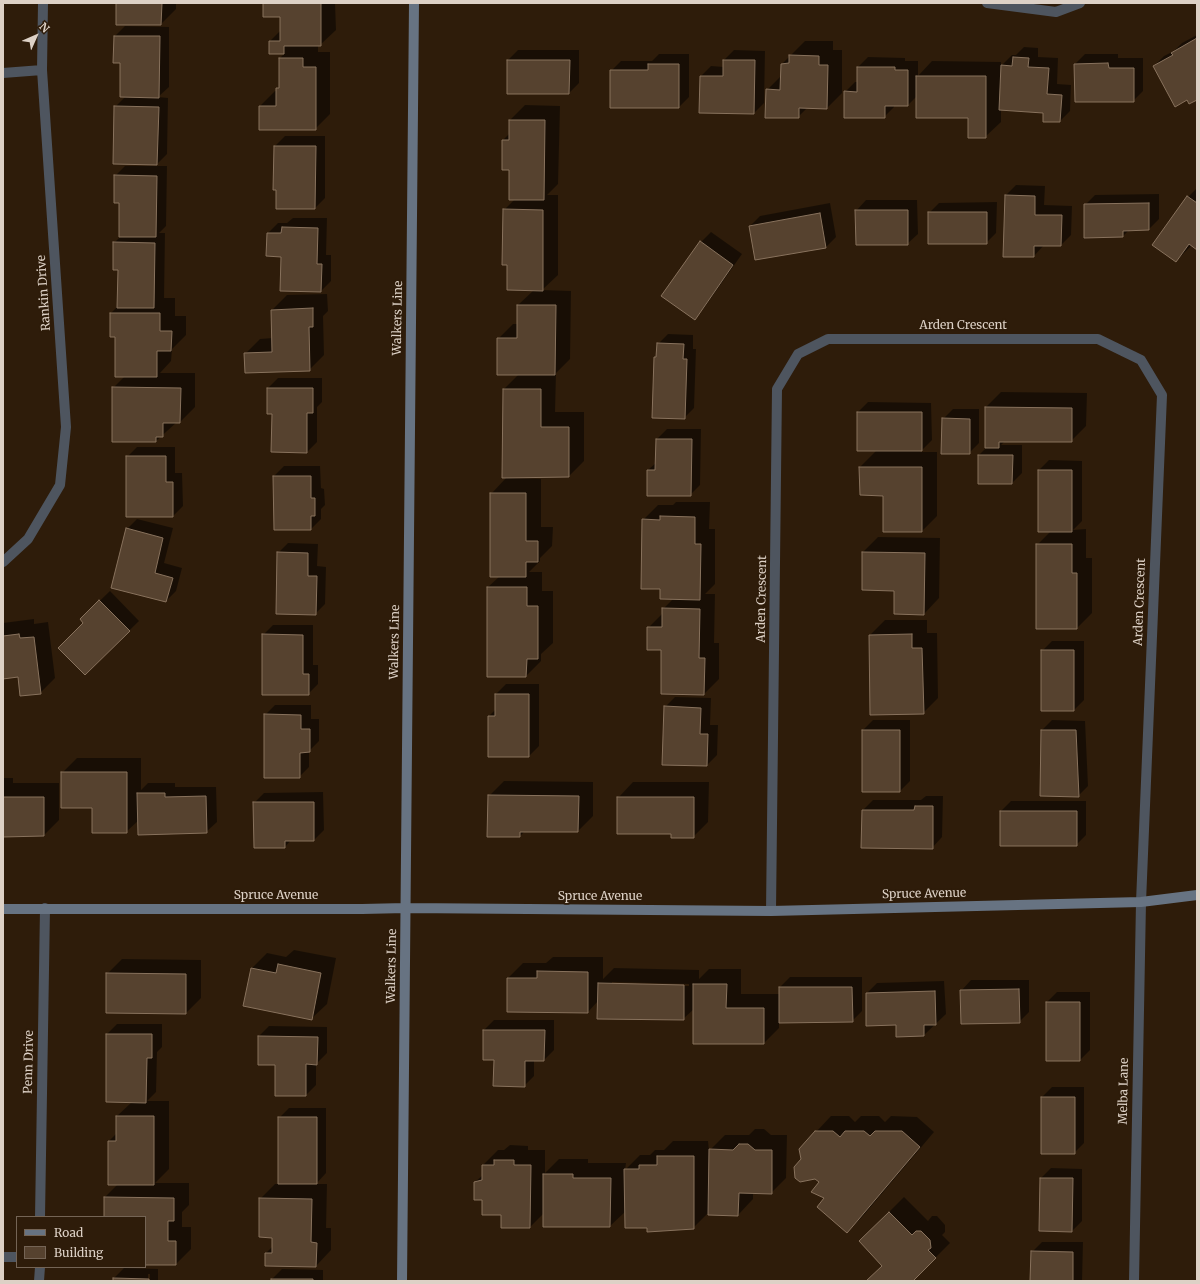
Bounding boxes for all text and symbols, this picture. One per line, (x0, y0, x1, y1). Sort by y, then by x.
north arrow (16, 16, 56, 56)
text: N (36, 19, 53, 36)
street label: Rankin Drive (34, 254, 54, 332)
street label: Walkers Line (390, 281, 406, 355)
street label: Arden Crescent (919, 319, 1007, 333)
street label: Arden Crescent (754, 555, 770, 643)
street label: Arden Crescent (1131, 558, 1149, 646)
street label: Walkers Line (387, 605, 403, 679)
street label: Spruce Avenue (882, 886, 966, 902)
street label: Spruce Avenue (234, 889, 318, 903)
street label: Spruce Avenue (558, 890, 642, 904)
street label: Walkers Line (384, 929, 400, 1003)
street label: Penn Drive (21, 1030, 37, 1094)
street label: Melba Lane (1116, 1058, 1132, 1124)
legend (16, 1216, 146, 1268)
text: Road (54, 1225, 83, 1240)
text: Building (54, 1245, 103, 1260)

